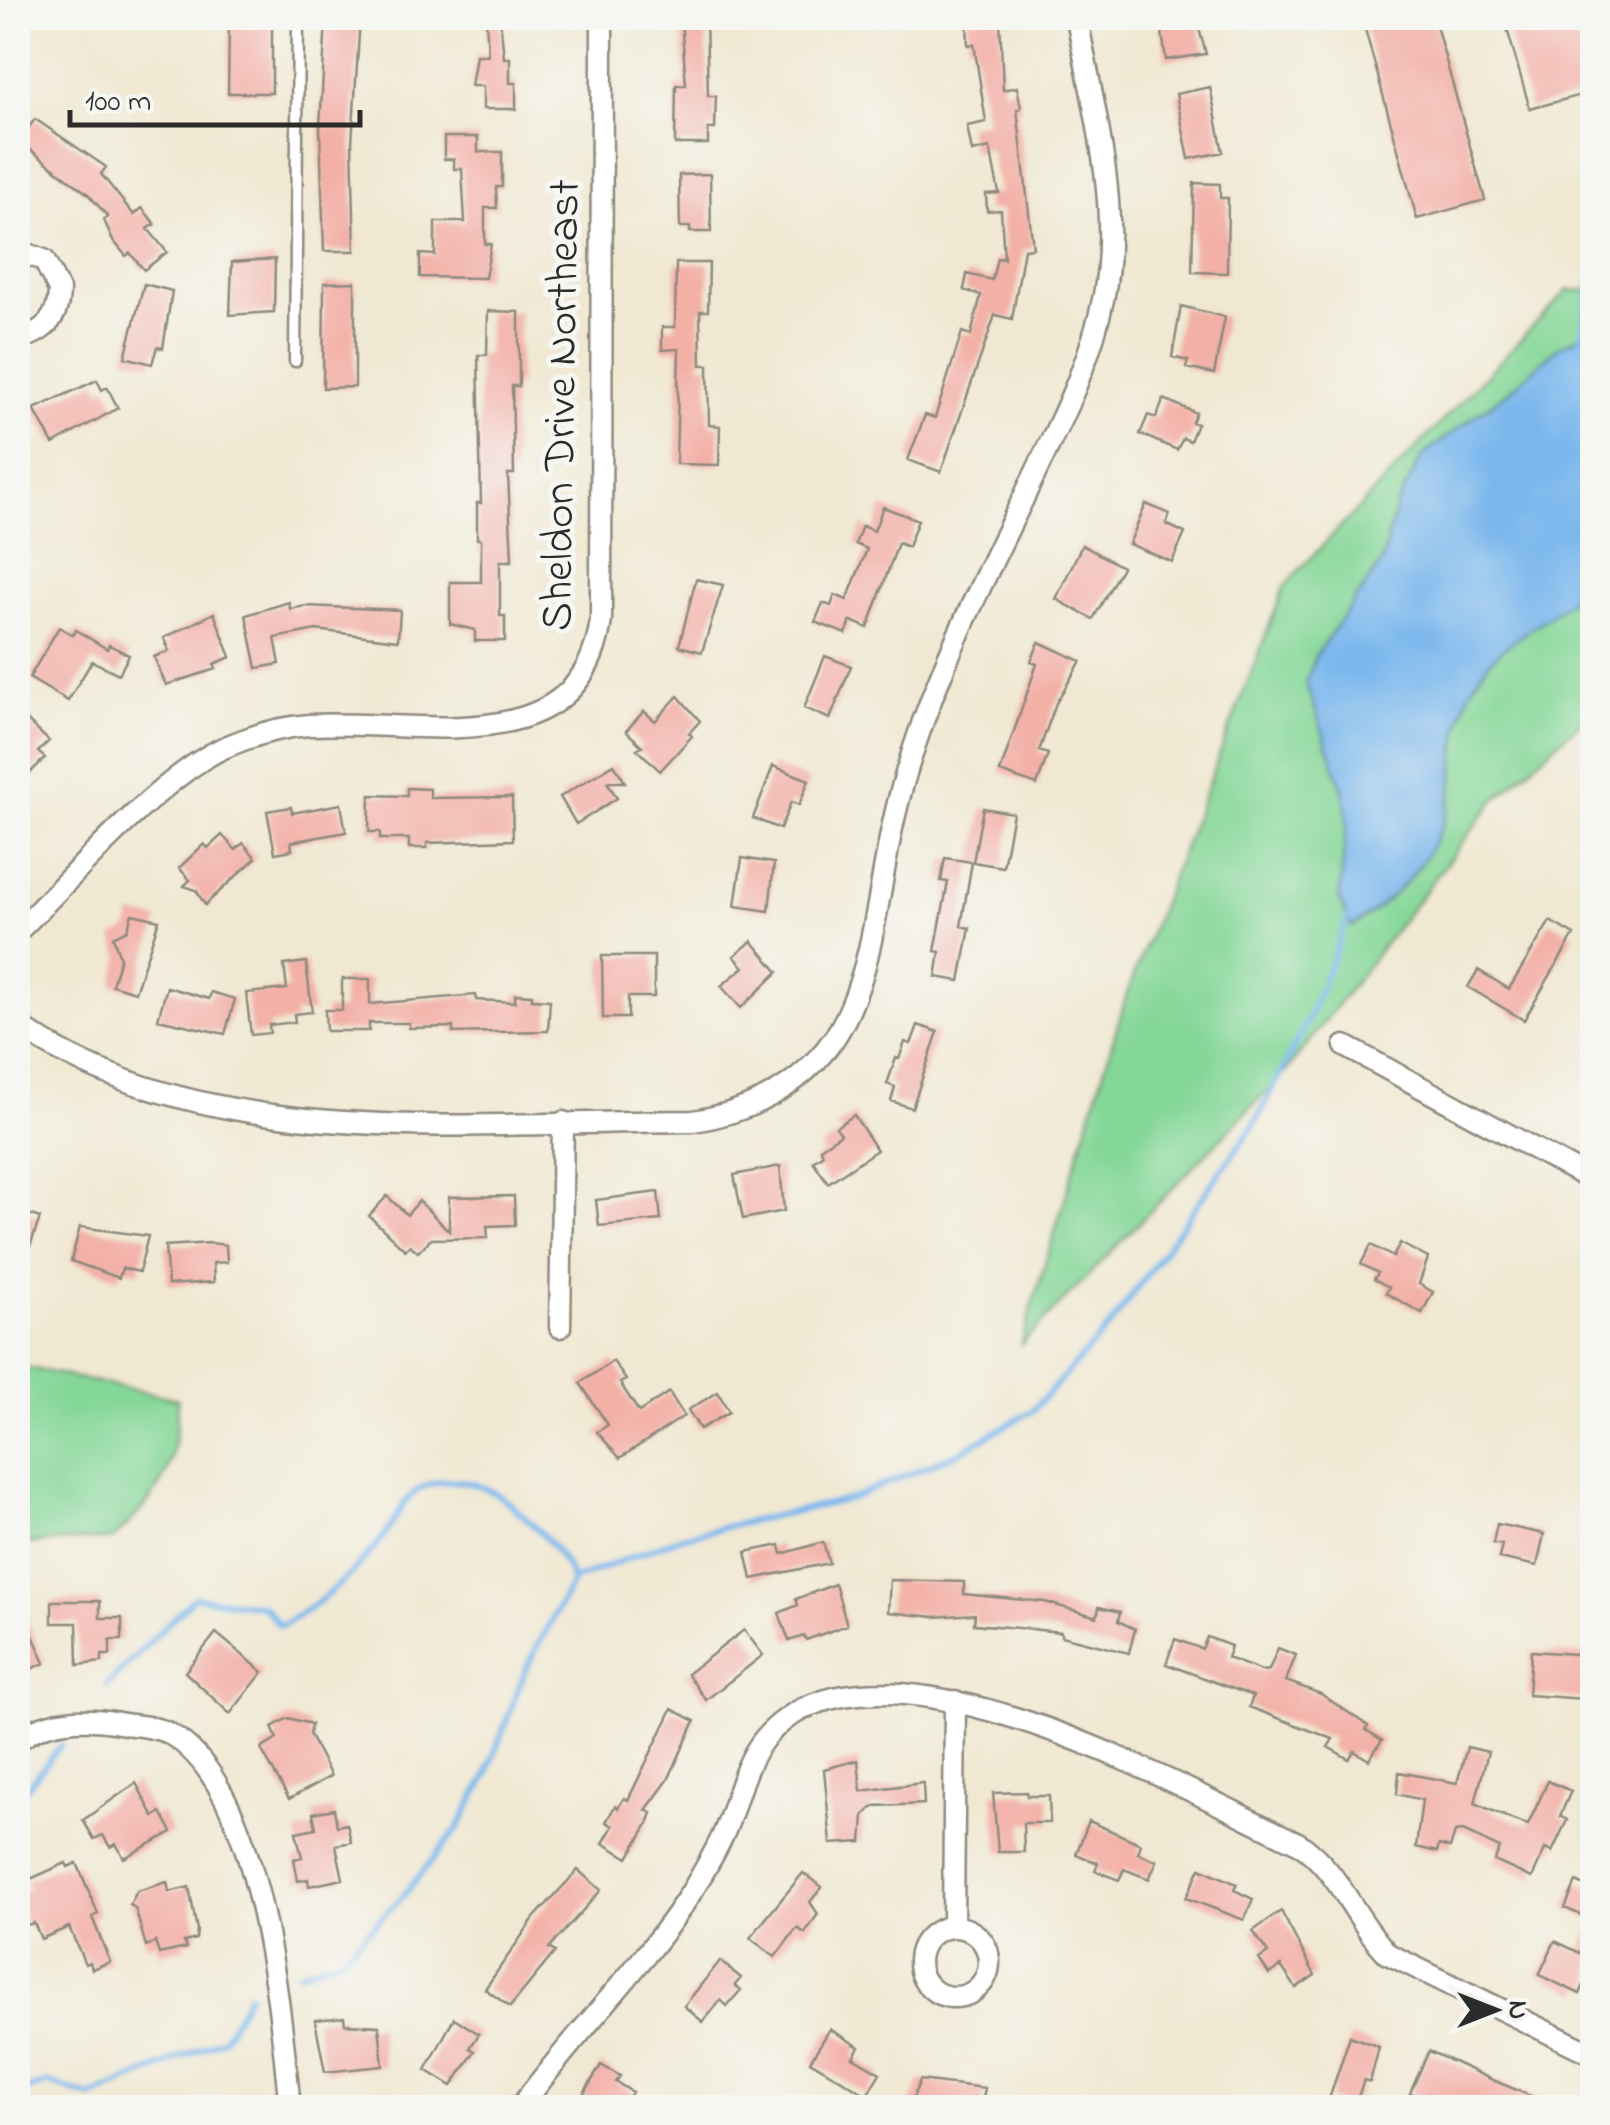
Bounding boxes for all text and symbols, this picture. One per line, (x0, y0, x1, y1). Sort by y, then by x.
scale bar (70, 65, 360, 127)
text: 100 m (85, 81, 151, 125)
street label: Sheldon Drive Northeast (526, 179, 600, 632)
north arrow (1445, 1960, 1545, 2060)
text: N (1496, 2001, 1537, 2019)

